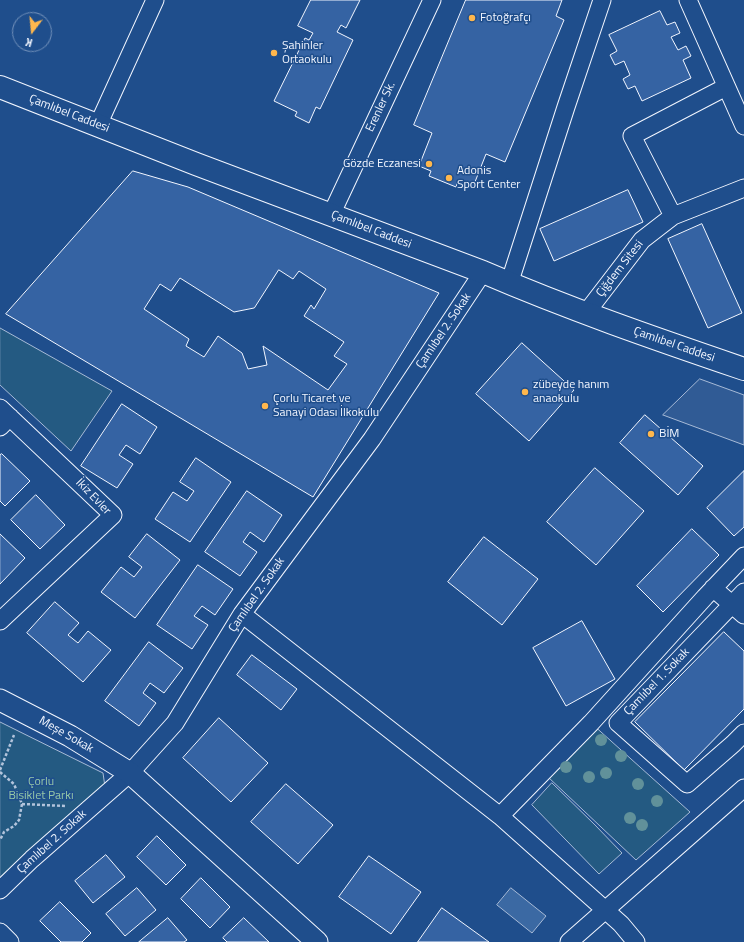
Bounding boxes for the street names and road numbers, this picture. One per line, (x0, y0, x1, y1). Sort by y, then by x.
street label: Erenler Sk. (363, 80, 399, 134)
street label: Çamlıbel Caddesi (27, 92, 111, 136)
street label: Çamlıbel Caddesi (329, 208, 413, 252)
street label: Çiğdem Sitesi (593, 238, 647, 300)
street label: Çamlıbel 2. Sokak (413, 290, 475, 372)
street label: Çamlıbel Caddesi (631, 324, 717, 366)
street label: İkiz Evler (72, 476, 114, 518)
street label: Çamlıbel 2. Sokak (226, 555, 288, 635)
street label: Çamlıbel 1. Sokak (621, 645, 693, 719)
street label: Meşe Sokak (36, 714, 96, 756)
street label: Çamlıbel 2. Sokak (14, 807, 90, 877)

